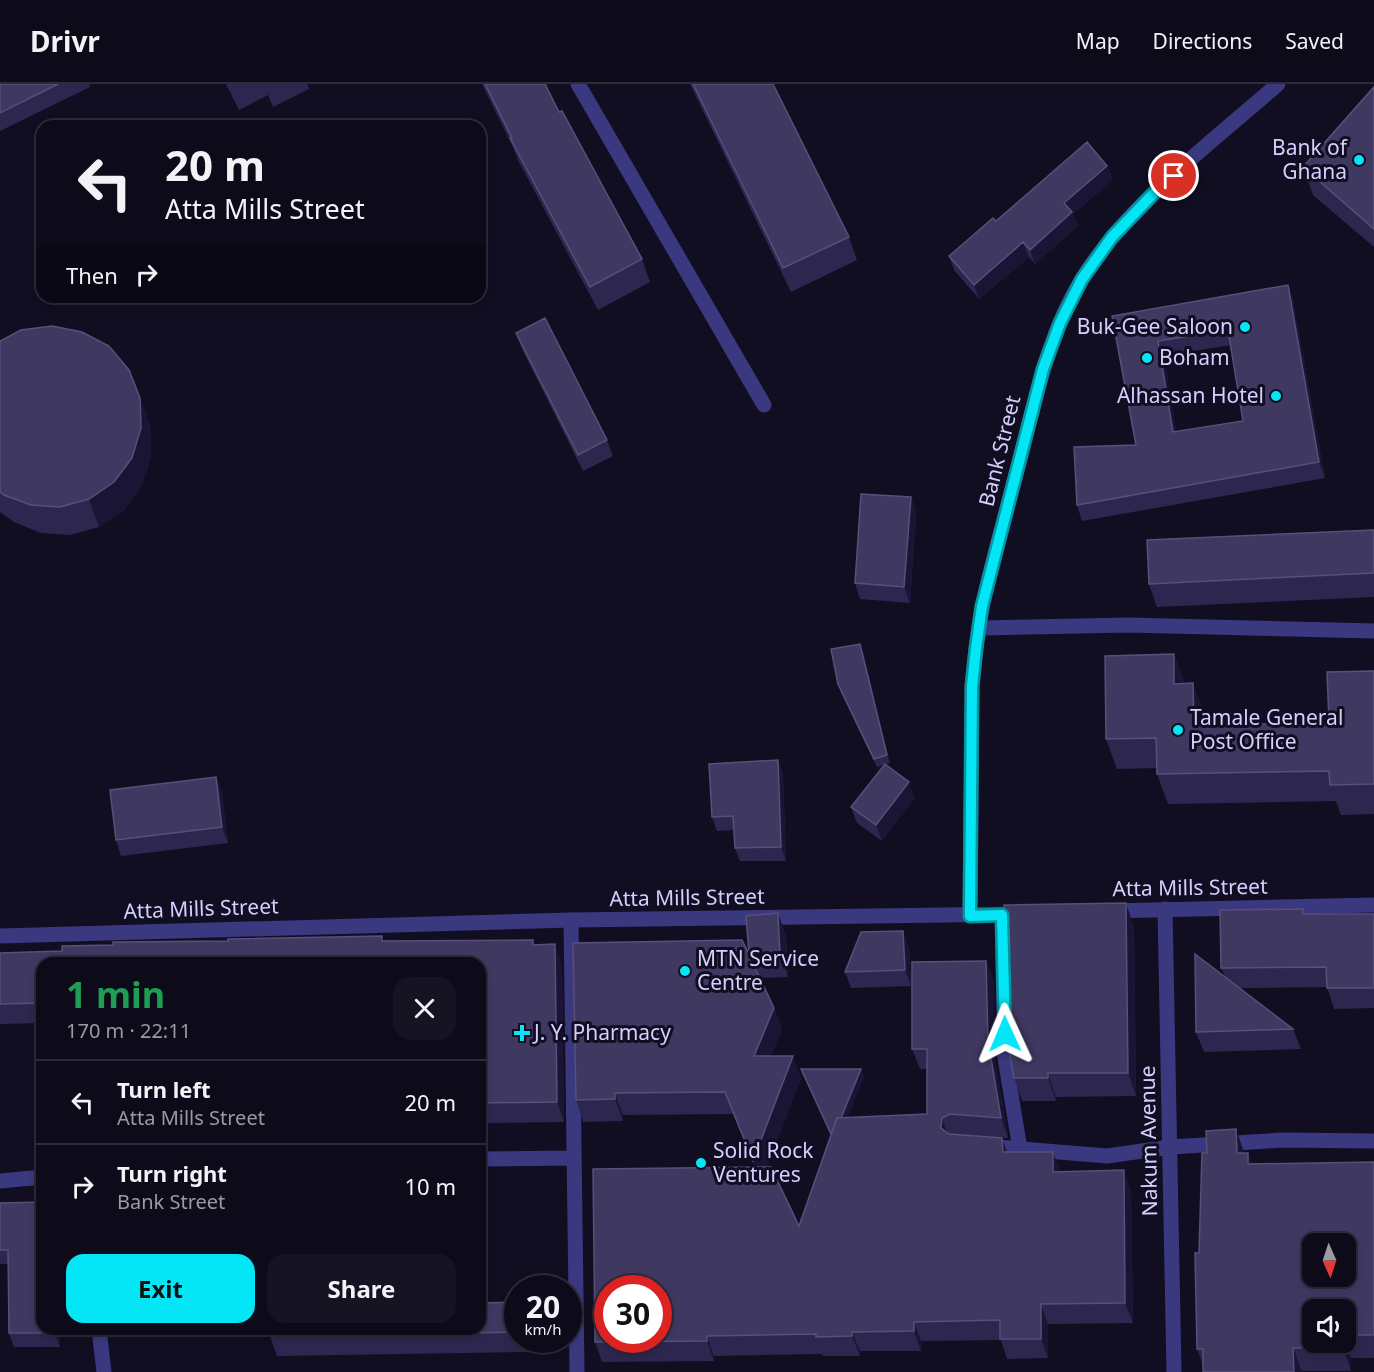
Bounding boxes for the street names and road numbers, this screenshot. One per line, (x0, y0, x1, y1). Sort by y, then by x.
street label: Bank Street (972, 392, 1026, 509)
street label: Atta Mills Street (1112, 872, 1268, 902)
street label: Atta Mills Street (609, 882, 765, 912)
street label: Atta Mills Street (123, 891, 279, 925)
street label: Nakum Avenue (1133, 1065, 1163, 1217)

